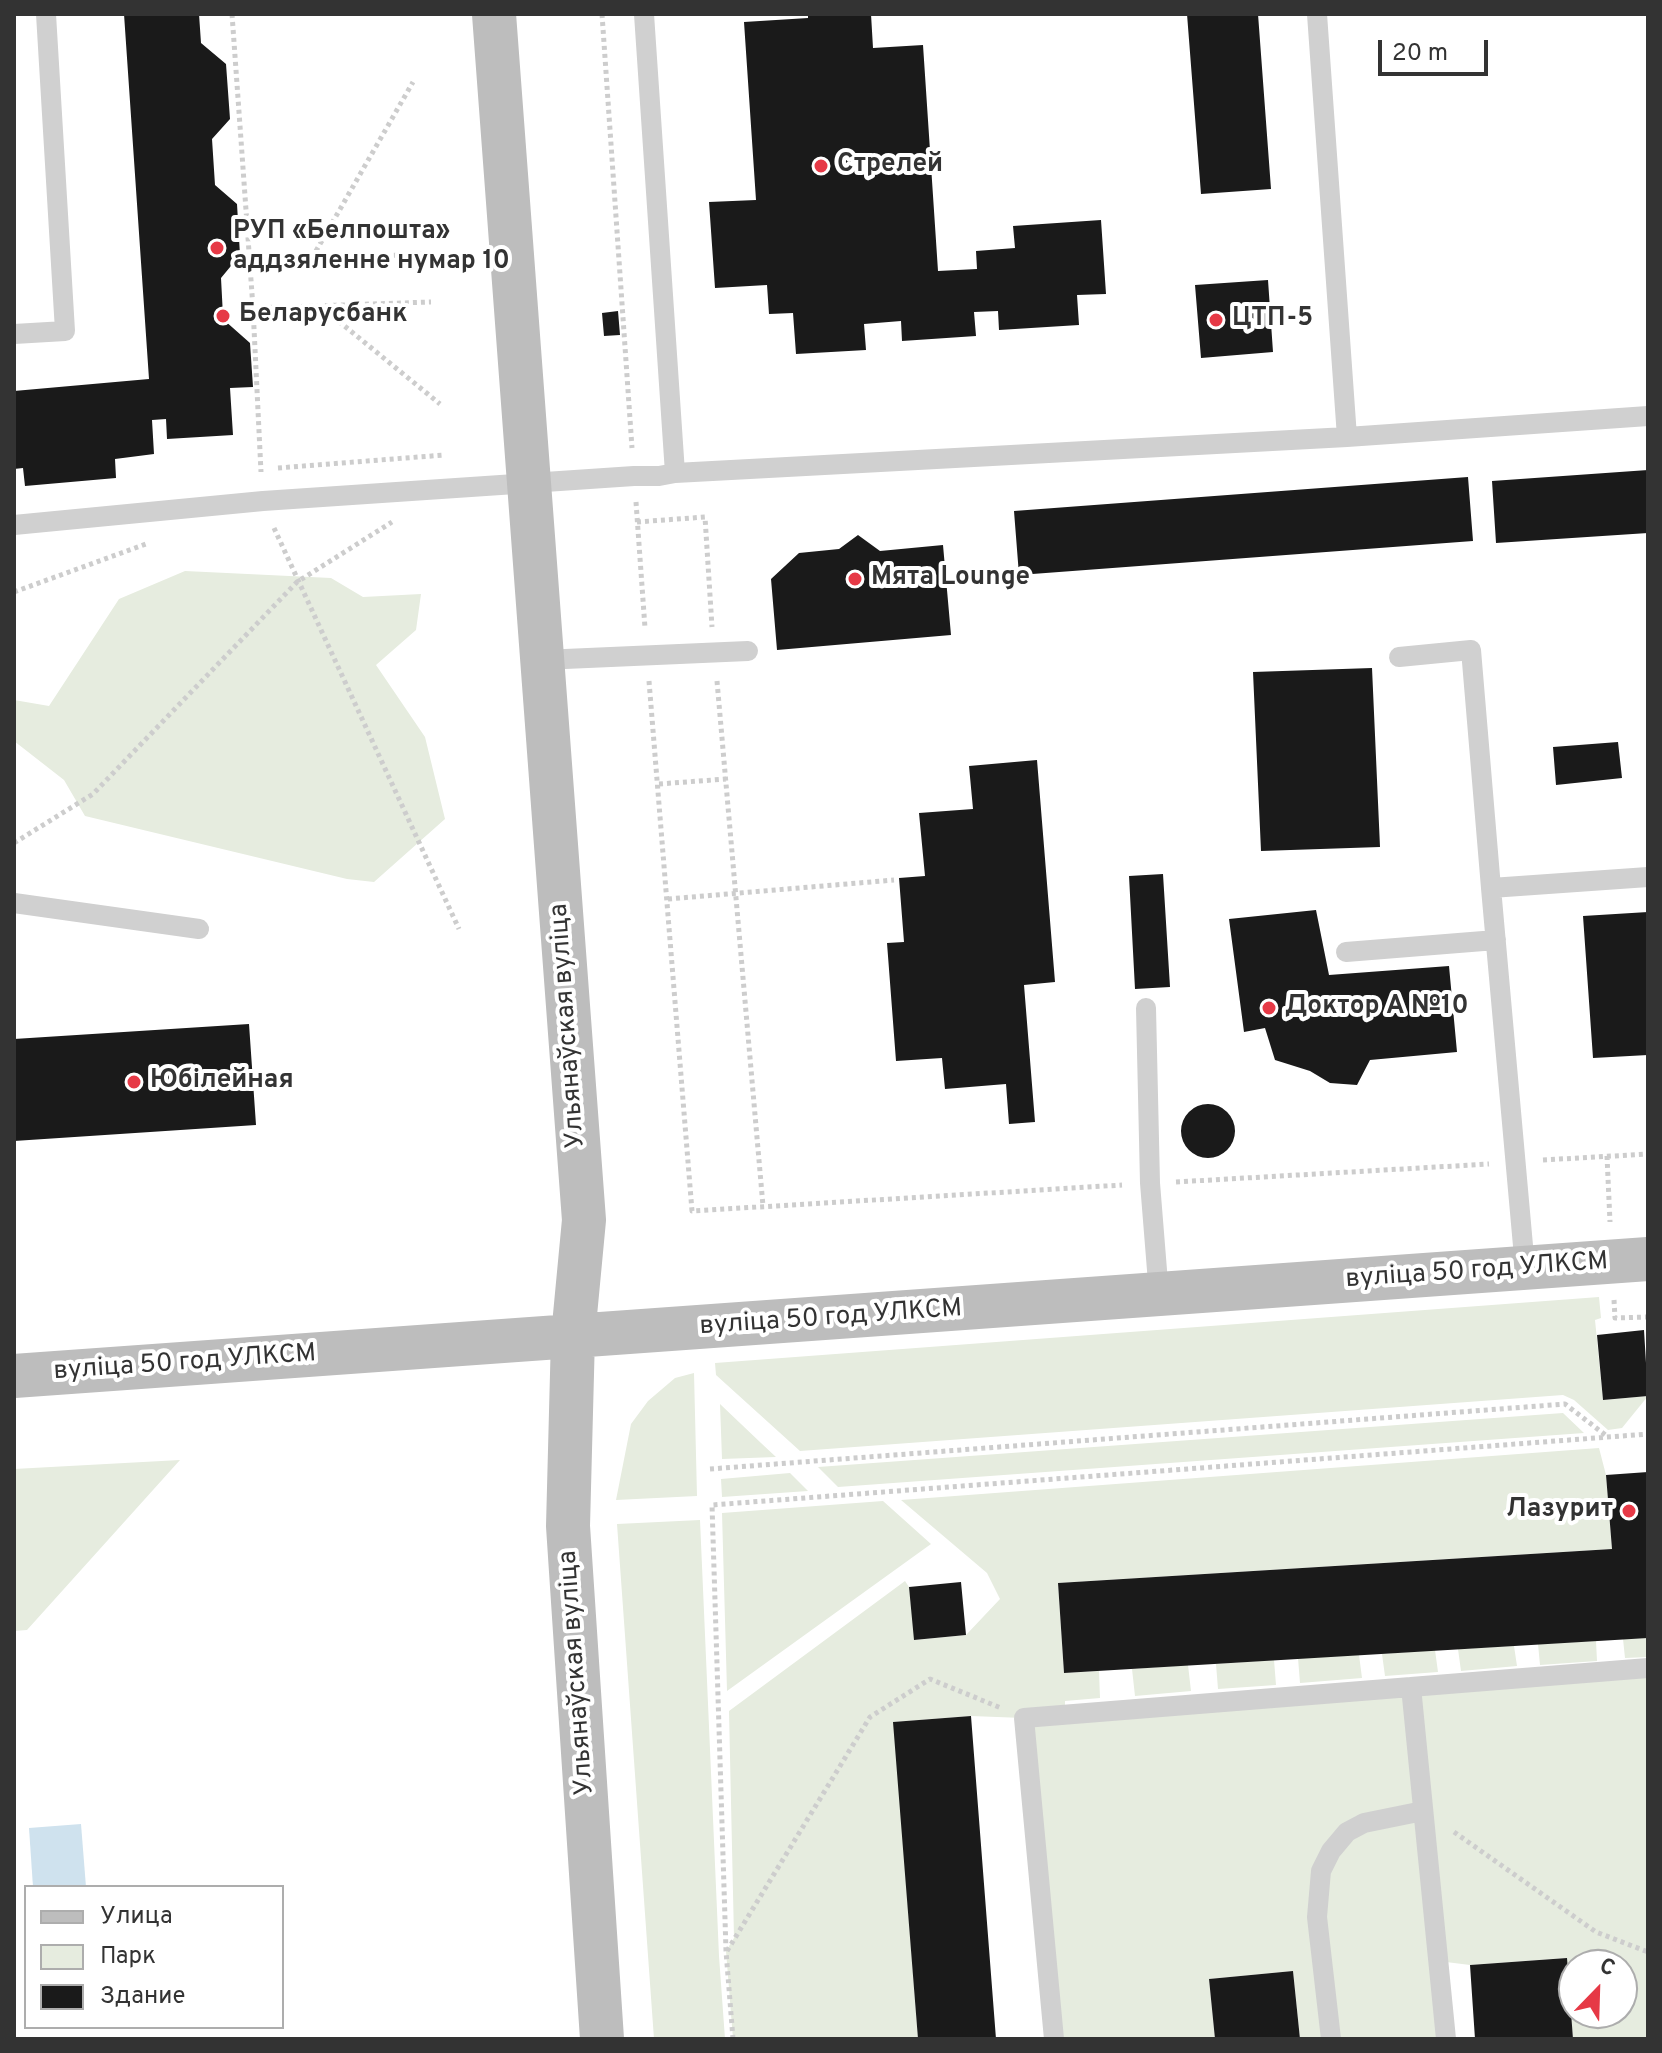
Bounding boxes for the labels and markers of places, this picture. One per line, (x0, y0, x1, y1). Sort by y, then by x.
place label: Стрелей (837, 150, 943, 182)
marker: Стрелей (812, 157, 830, 175)
place label: РУП «Белпошта» аддзяленне нумар 10 (233, 217, 510, 278)
marker: РУП «Белпошта» аддзяленне нумар 10 (208, 239, 226, 257)
place label: Беларусбанк (239, 300, 407, 332)
place label: ЦТП-5 (1232, 304, 1313, 336)
marker: Беларусбанк (214, 307, 232, 325)
marker: ЦТП-5 (1207, 311, 1225, 329)
place label: Мята Lounge (871, 563, 1030, 595)
marker: Мята Lounge (846, 570, 864, 588)
place label: Доктор А №10 (1285, 992, 1468, 1024)
marker: Доктор А №10 (1260, 999, 1278, 1017)
place label: Юбілейная (150, 1066, 294, 1098)
marker: Юбілейная (125, 1073, 143, 1091)
place label: Лазурит (1506, 1495, 1613, 1527)
marker: Лазурит (1620, 1502, 1638, 1520)

